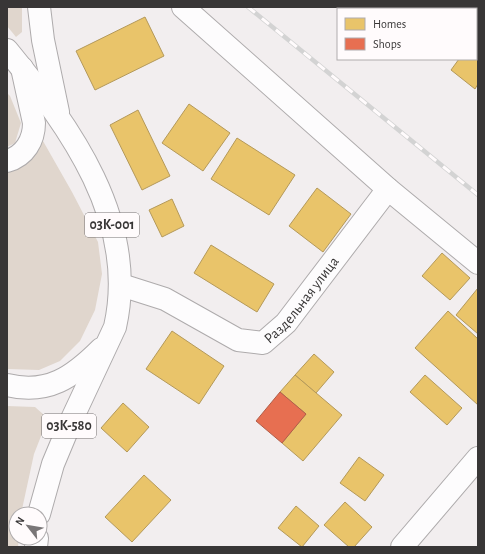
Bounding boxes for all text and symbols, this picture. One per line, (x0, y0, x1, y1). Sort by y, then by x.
legend (337, 8, 477, 60)
text: Homes (373, 18, 406, 30)
text: Shops (373, 38, 401, 50)
road number: 03К-001 (85, 213, 139, 237)
street label: Раздельная улица (261, 254, 341, 346)
road number: 03К-580 (42, 414, 96, 438)
north arrow (8, 506, 48, 546)
text: N (13, 515, 27, 527)

